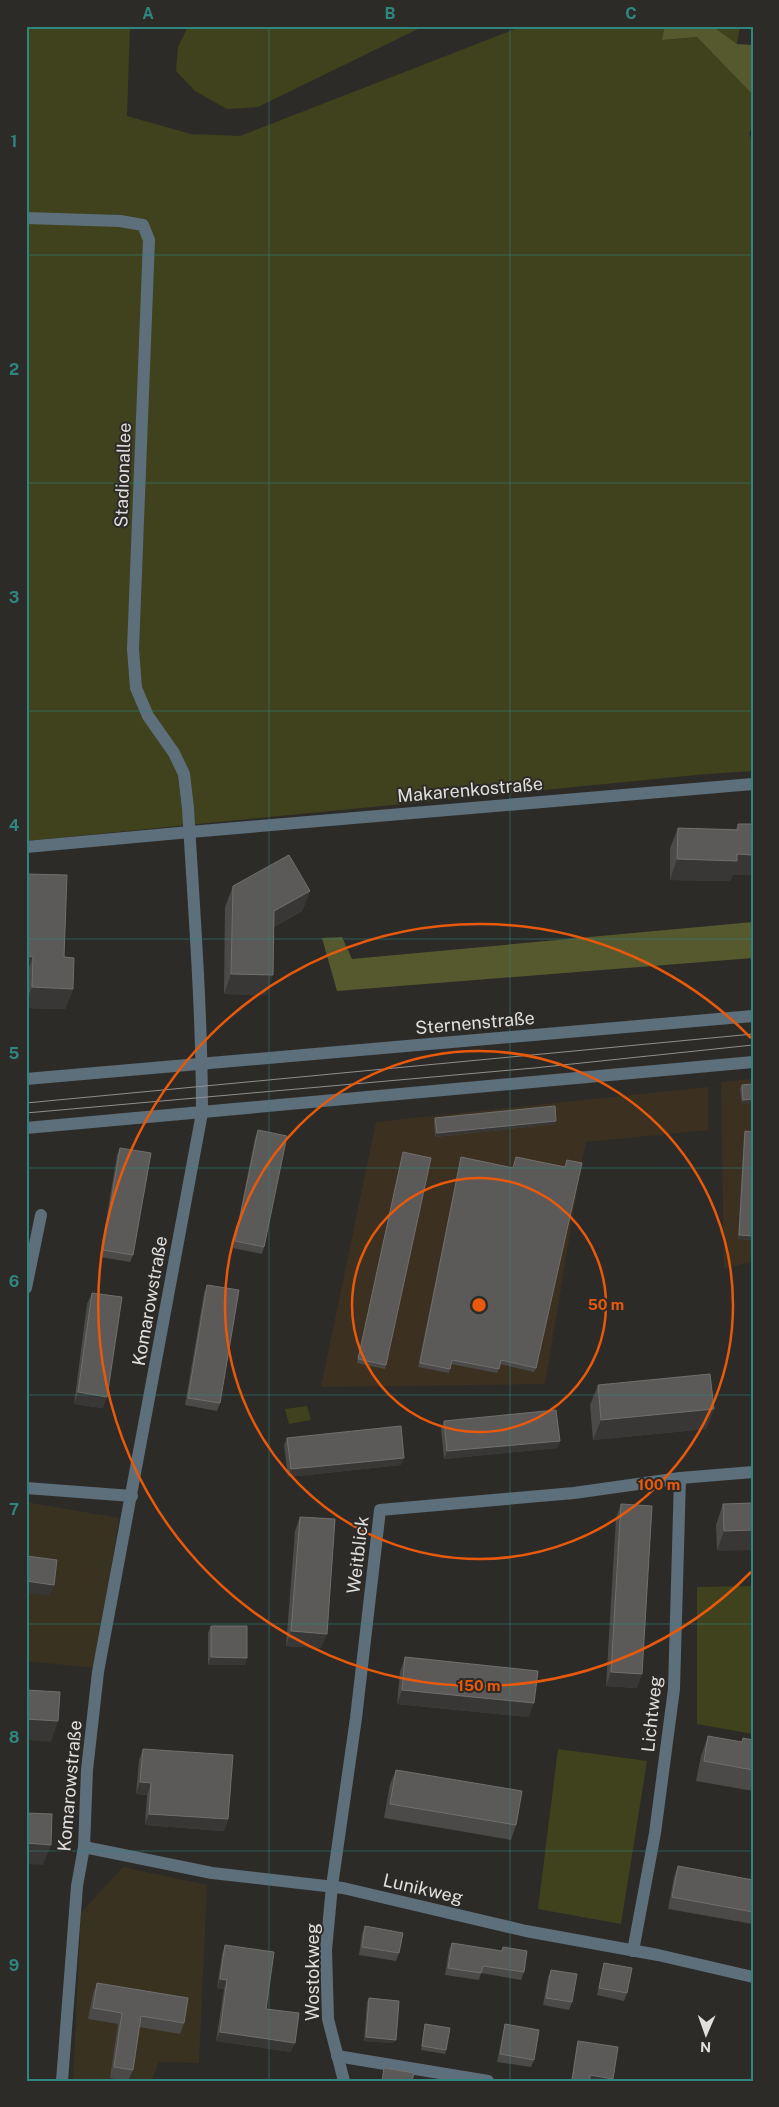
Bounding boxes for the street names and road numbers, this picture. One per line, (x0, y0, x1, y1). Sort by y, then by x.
street label: Stadionallee (110, 422, 135, 528)
street label: Makarenkostraße (396, 773, 544, 806)
street label: Sternenstraße (414, 1007, 536, 1038)
street label: Komarowstraße (128, 1234, 171, 1368)
street label: Weitblick (342, 1515, 373, 1595)
street label: Lichtweg (637, 1675, 666, 1753)
street label: Komarowstraße (53, 1719, 86, 1852)
street label: Lunikweg (381, 1869, 465, 1908)
street label: Wostokweg (302, 1923, 323, 2021)

